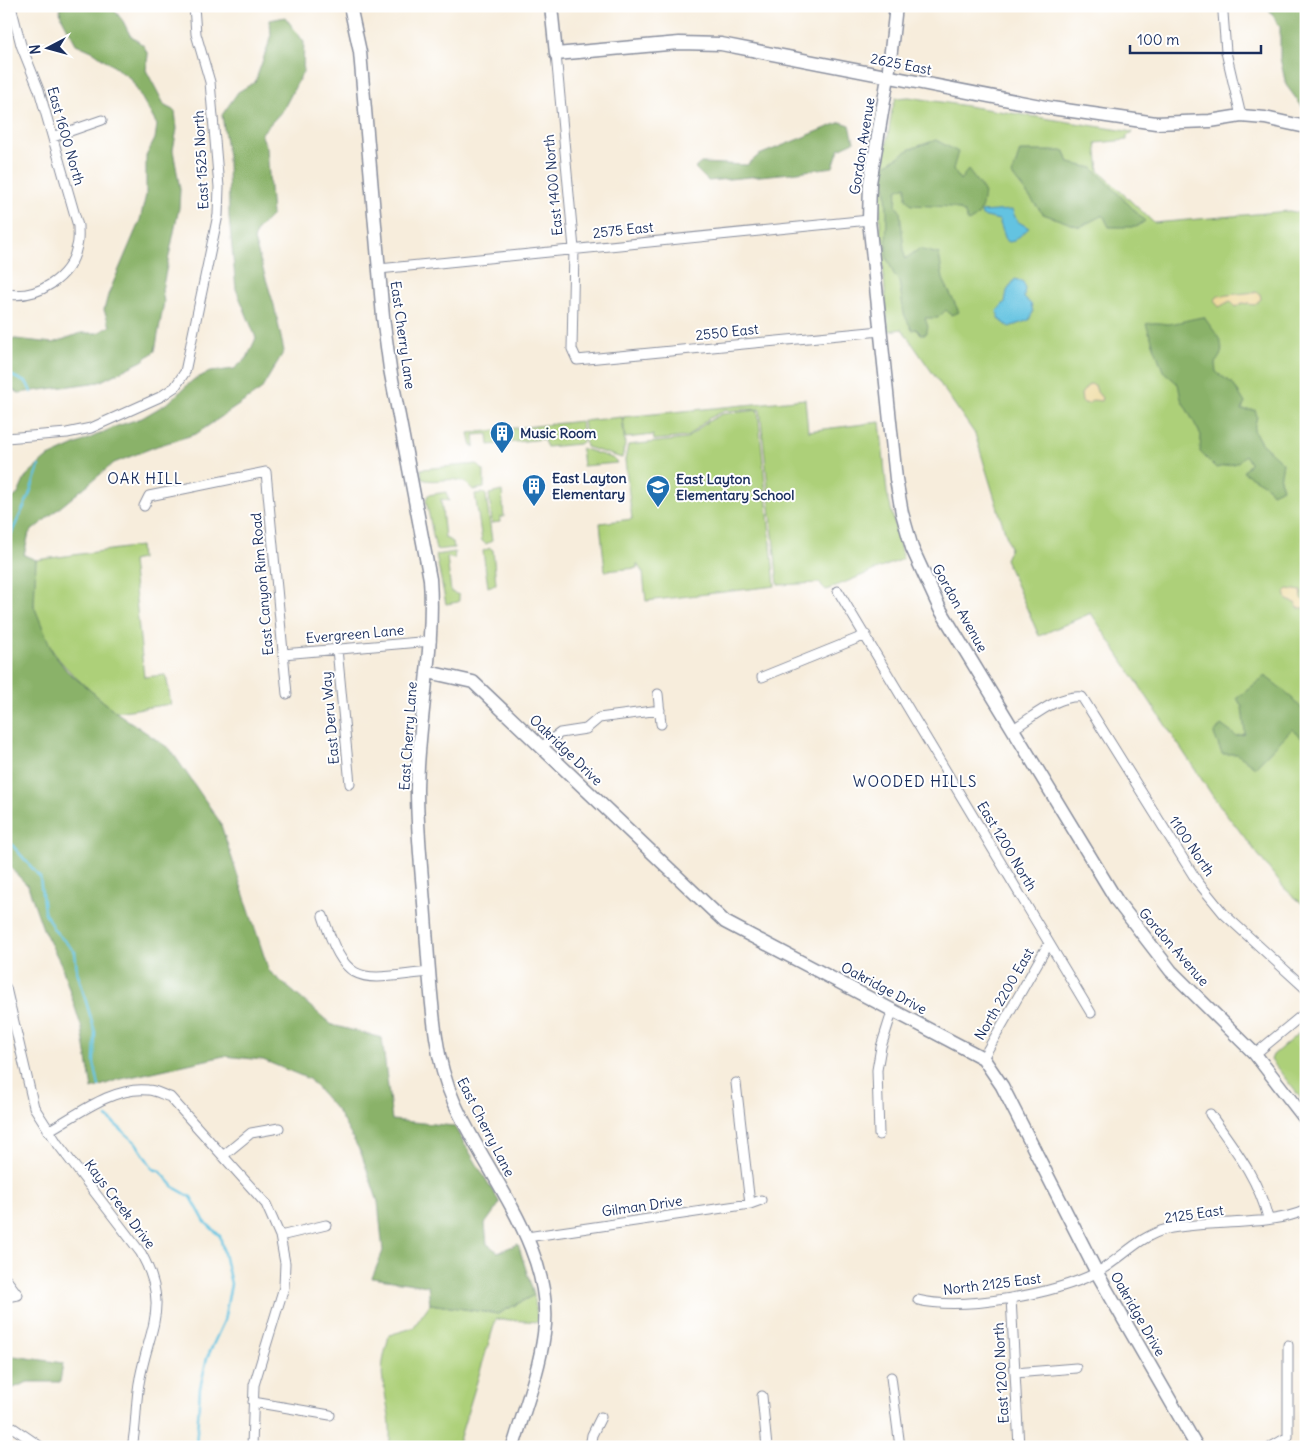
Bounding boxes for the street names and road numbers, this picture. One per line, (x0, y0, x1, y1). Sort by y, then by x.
street label: 2625 East (869, 49, 933, 79)
street label: East 1600 North (43, 85, 89, 187)
street label: Gordon Avenue (845, 96, 879, 196)
street label: East 1525 North (189, 110, 213, 210)
street label: East 1400 North (540, 134, 566, 236)
street label: 2575 East (592, 218, 655, 242)
street label: East Cherry Lane (386, 280, 420, 390)
street label: 2550 East (695, 320, 760, 344)
street label: East Canyon Rim Road (247, 512, 277, 656)
street label: Gordon Avenue (928, 561, 992, 655)
street label: Evergreen Lane (305, 621, 405, 647)
street label: East Deru Way (317, 671, 343, 765)
street label: East Cherry Lane (395, 681, 421, 791)
street label: Oakridge Drive (526, 711, 606, 789)
street label: East 1200 North (973, 798, 1041, 894)
street label: 1100 North (1165, 812, 1219, 880)
street label: Gordon Avenue (1135, 904, 1213, 990)
street label: North 2200 East (970, 944, 1038, 1043)
street label: Oakridge Drive (838, 958, 930, 1018)
street label: East Cherry Lane (453, 1074, 519, 1180)
street label: Kays Creek Drive (81, 1156, 159, 1252)
street label: Gilman Drive (601, 1191, 683, 1221)
street label: 2125 East (1163, 1201, 1225, 1227)
street label: Oakridge Drive (1106, 1268, 1170, 1360)
street label: North 2125 East (942, 1269, 1042, 1299)
street label: East 1200 North (989, 1322, 1013, 1424)

